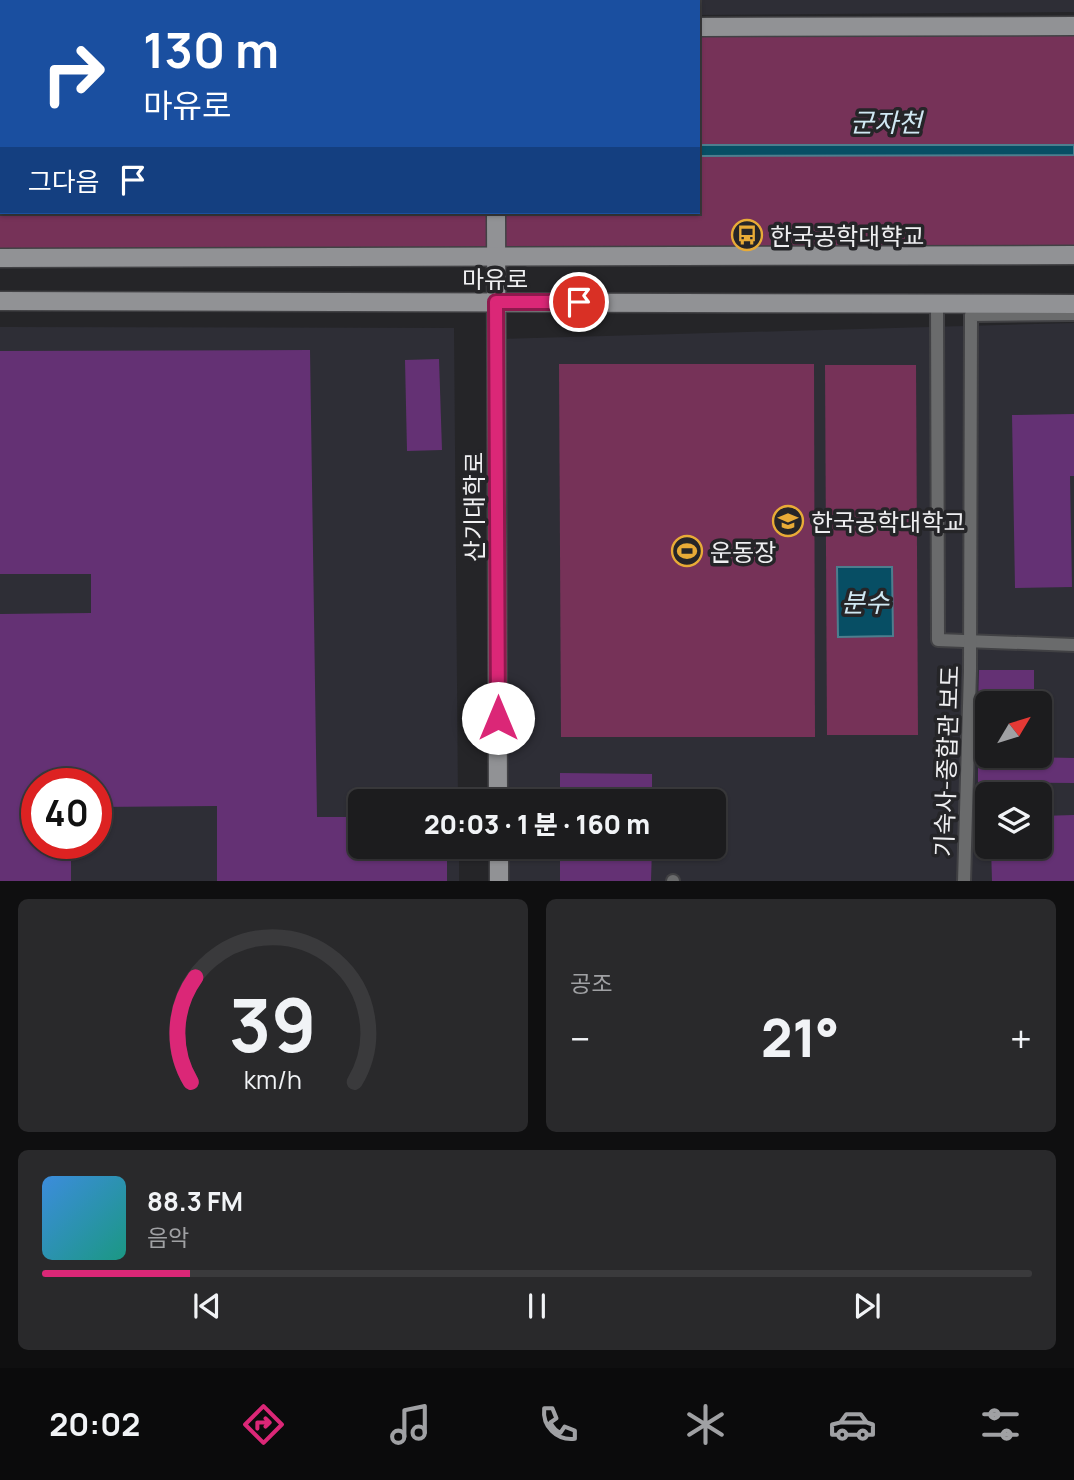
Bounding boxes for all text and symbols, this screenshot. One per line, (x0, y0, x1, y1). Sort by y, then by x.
text: 130 m (143, 16, 279, 83)
icon: right (28, 28, 119, 119)
text: 마유로 (143, 83, 231, 127)
water label: 군자천 (850, 104, 925, 140)
icon: arrive (114, 161, 152, 199)
text: 그다음 (28, 163, 100, 199)
bus stop icon: 한국공학대햑교 (730, 218, 764, 252)
place label: 한국공학대햑교 (770, 219, 925, 252)
street label: 마유로 (462, 262, 528, 295)
pin (549, 272, 609, 332)
icon: arrive (560, 283, 598, 321)
street label: 산기대학로 (457, 452, 490, 562)
school or university icon: 한국공학대학교 (771, 504, 805, 538)
place label: 한국공학대학교 (811, 505, 966, 538)
sports icon: 운동장 (670, 534, 704, 568)
place label: 운동장 (710, 535, 776, 568)
water label: 분수 (841, 584, 890, 620)
street label: 기숙사-종합관 보도 (926, 665, 966, 857)
position arrow (461, 681, 535, 755)
north arrow (975, 691, 1052, 768)
map controls (975, 691, 1052, 859)
speed limit sign: 40 (21, 768, 112, 859)
button: layers (975, 782, 1052, 859)
text: 20:03 · 1 분 · 160 m (424, 806, 650, 842)
text: 공조 (570, 967, 612, 999)
text: 39 (229, 974, 317, 1074)
text: 21° (761, 1002, 840, 1073)
text: − (570, 1012, 591, 1064)
text: + (1010, 1012, 1032, 1064)
text: km/h (244, 1061, 302, 1096)
text: 88.3 FM (147, 1183, 243, 1219)
text: 음악 (147, 1221, 189, 1253)
icon: previous (188, 1287, 226, 1325)
icon: pause (518, 1287, 556, 1325)
icon: next (848, 1287, 886, 1325)
icon: directions (239, 1400, 288, 1449)
icon: music (386, 1400, 435, 1449)
icon: phone (534, 1400, 583, 1449)
icon: climate (681, 1400, 730, 1449)
icon: car (828, 1400, 877, 1449)
icon: filters (976, 1400, 1025, 1449)
text: 20:02 (49, 1402, 140, 1446)

